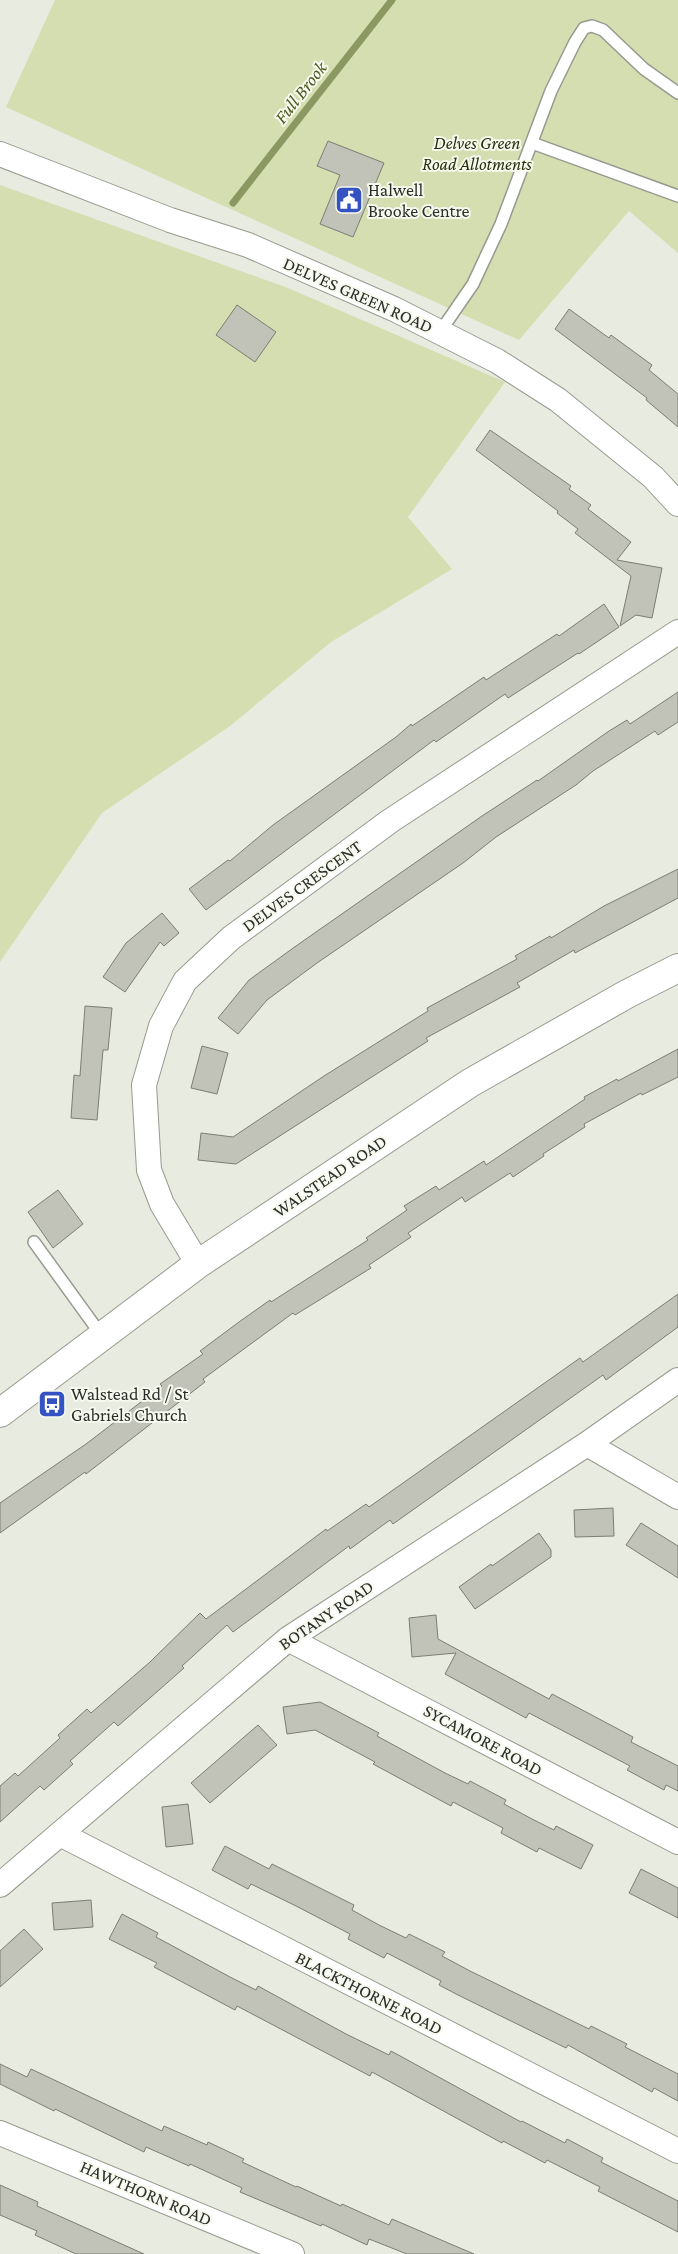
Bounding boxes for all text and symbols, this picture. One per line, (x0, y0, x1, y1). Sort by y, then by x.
water label: Full Brook (270, 57, 331, 127)
park label: Delves Green Road Allotments (422, 133, 532, 174)
place label: Halwell Brooke Centre (368, 180, 470, 221)
public building icon: Halwell Brooke Centre (334, 185, 364, 215)
street label: DELVES GREEN ROAD (280, 253, 436, 337)
street label: DELVES CRESCENT (238, 836, 366, 936)
street label: WALSTEAD ROAD (270, 1131, 390, 1221)
place label: Walstead Rd / St Gabriels Church (71, 1384, 190, 1425)
bus stop icon: Walstead Rd / St Gabriels Church (37, 1389, 67, 1419)
street label: BOTANY ROAD (275, 1576, 377, 1654)
street label: SYCAMORE ROAD (420, 1700, 546, 1780)
street label: BLACKTHORNE ROAD (292, 1947, 446, 2039)
street label: HAWTHORN ROAD (77, 2156, 215, 2230)

